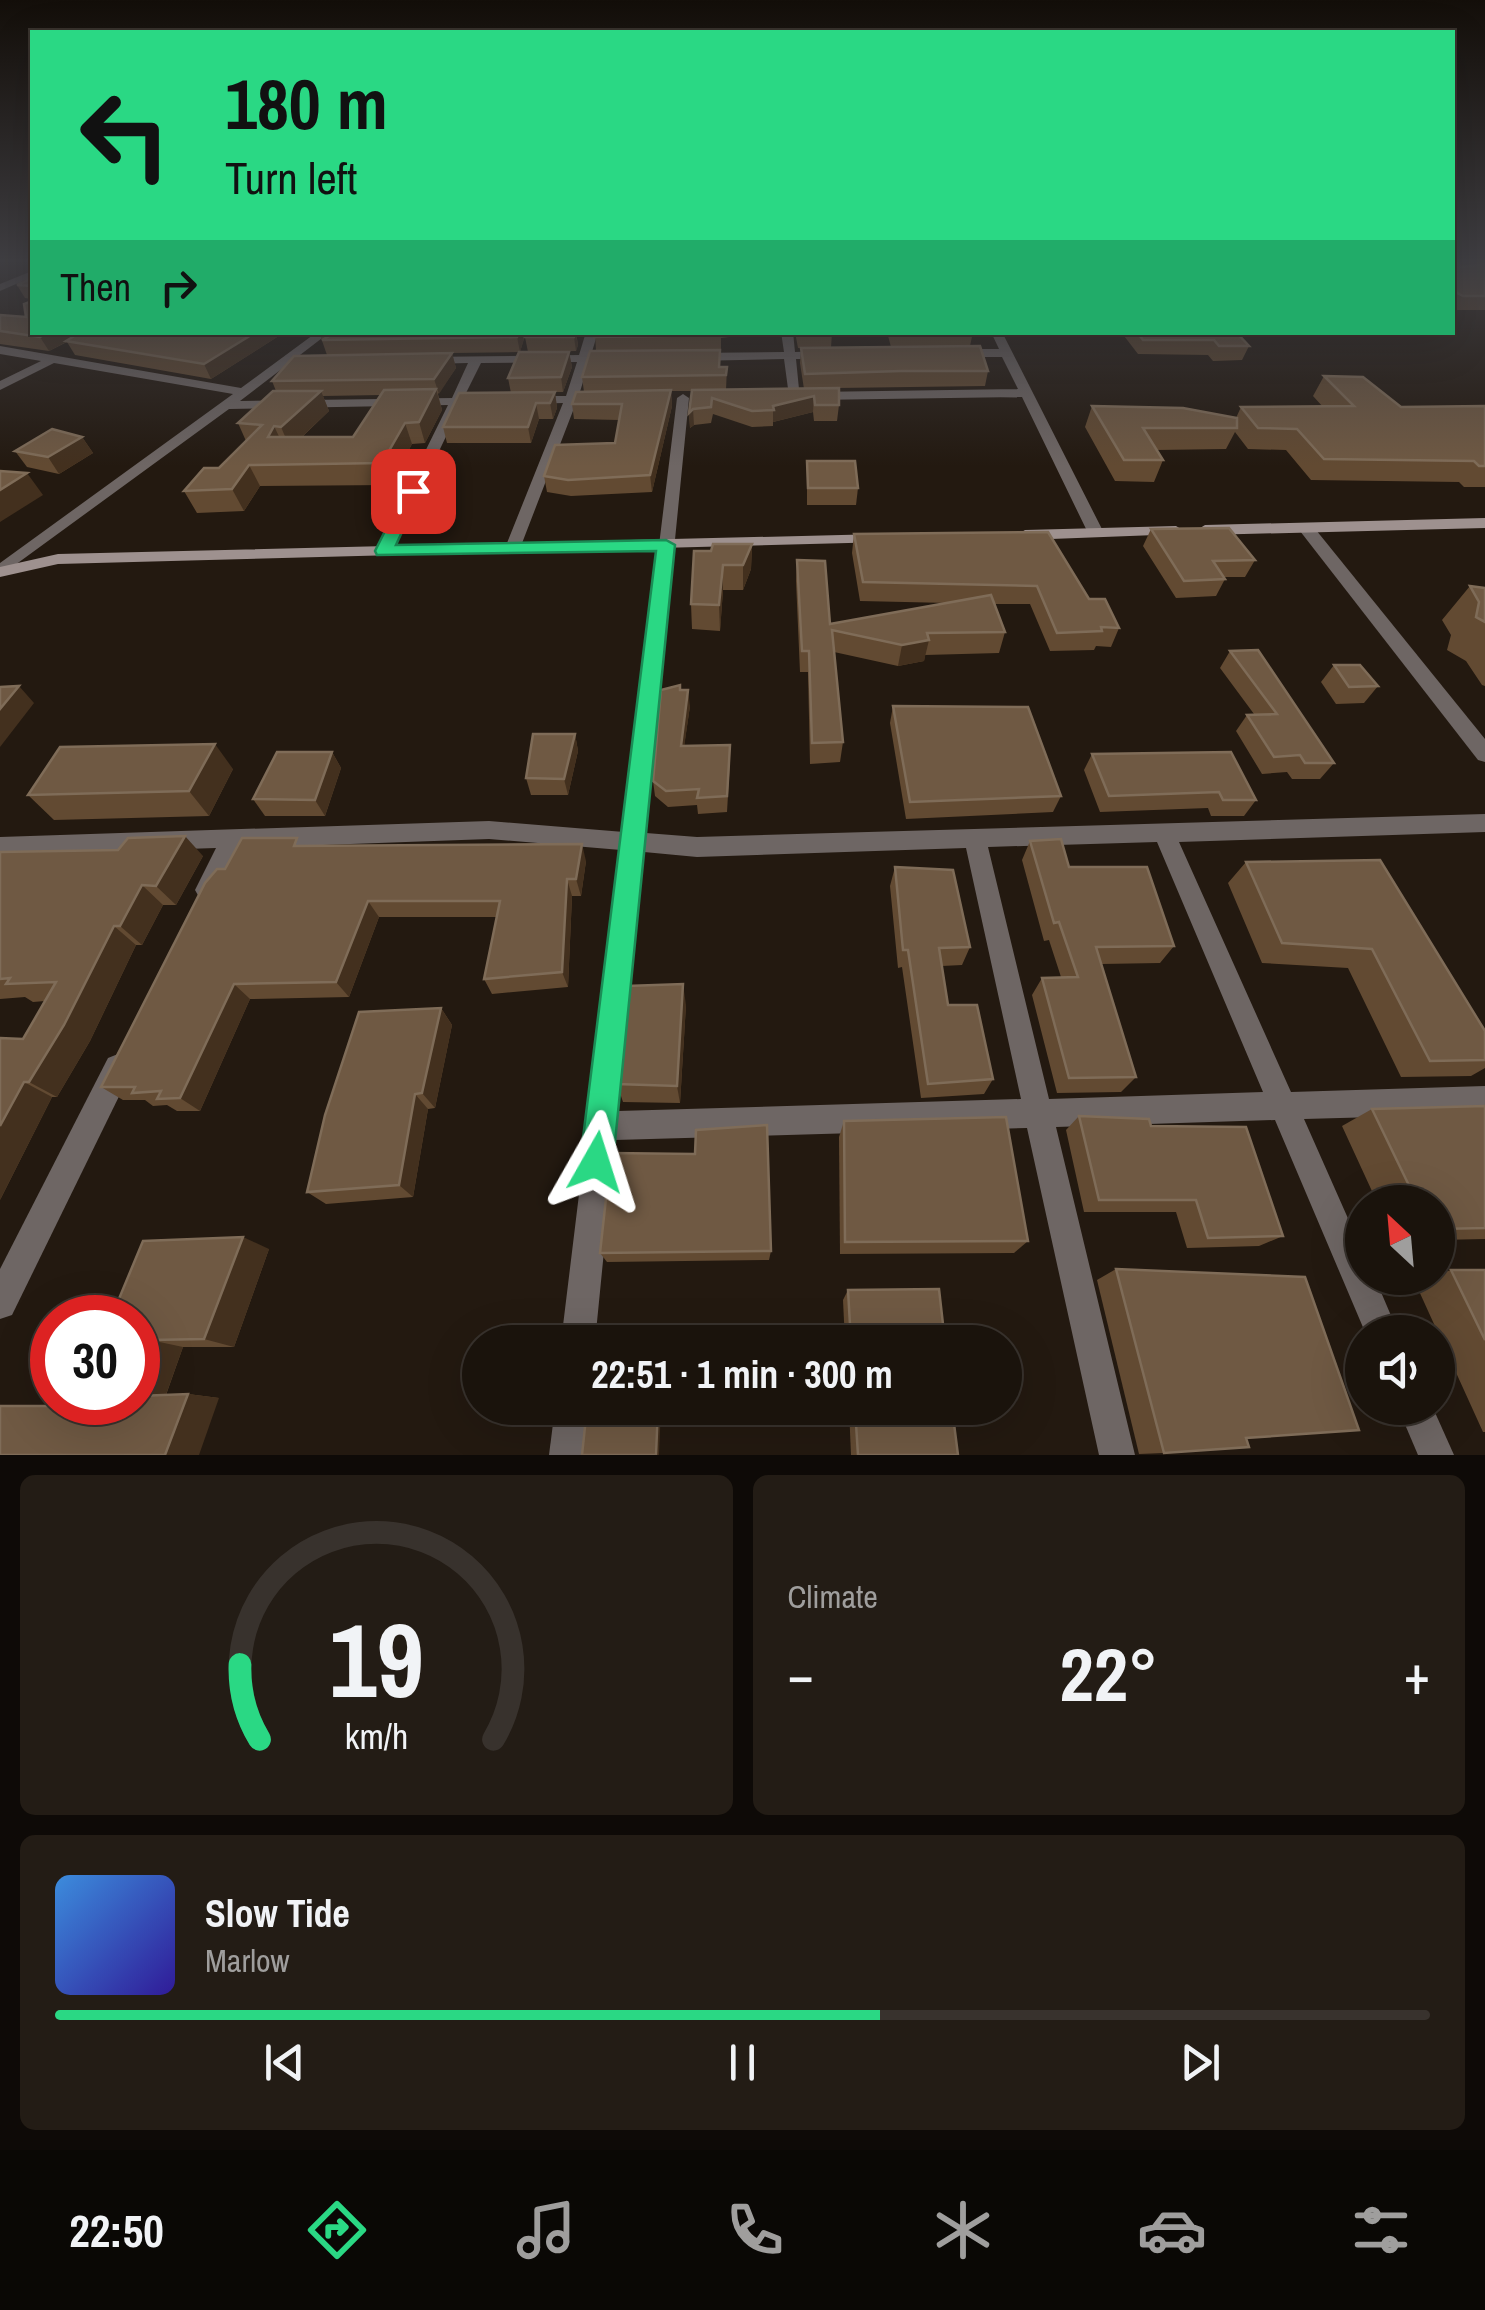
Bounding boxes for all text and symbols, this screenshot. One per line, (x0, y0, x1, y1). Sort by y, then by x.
text: 180 m (225, 57, 388, 151)
icon: left (60, 70, 190, 200)
text: Turn left (225, 147, 357, 208)
icon: right (151, 260, 206, 315)
text: Then (60, 262, 131, 313)
pin (371, 449, 456, 534)
icon: arrive (386, 464, 441, 519)
position arrow (544, 1110, 648, 1214)
north arrow (1345, 1185, 1455, 1295)
map controls (1345, 1185, 1455, 1425)
speed limit sign: 30 (30, 1295, 160, 1425)
button: sound (1345, 1315, 1455, 1425)
text: 22:51 · 1 min · 300 m (591, 1349, 893, 1400)
text: Climate (788, 1575, 878, 1618)
text: 19 (329, 1589, 424, 1729)
text: 22° (1060, 1623, 1158, 1724)
text: − (788, 1637, 814, 1711)
text: + (1404, 1637, 1430, 1711)
text: km/h (344, 1712, 408, 1760)
text: Slow Tide (205, 1888, 350, 1939)
text: Marlow (205, 1939, 290, 1982)
icon: previous (257, 2035, 312, 2090)
icon: pause (715, 2035, 770, 2090)
icon: next (1173, 2035, 1228, 2090)
icon: directions (302, 2195, 372, 2265)
icon: music (511, 2195, 581, 2265)
icon: phone (720, 2195, 790, 2265)
icon: climate (928, 2195, 998, 2265)
icon: car (1137, 2195, 1207, 2265)
icon: filters (1346, 2195, 1416, 2265)
text: 22:50 (69, 2200, 164, 2261)

